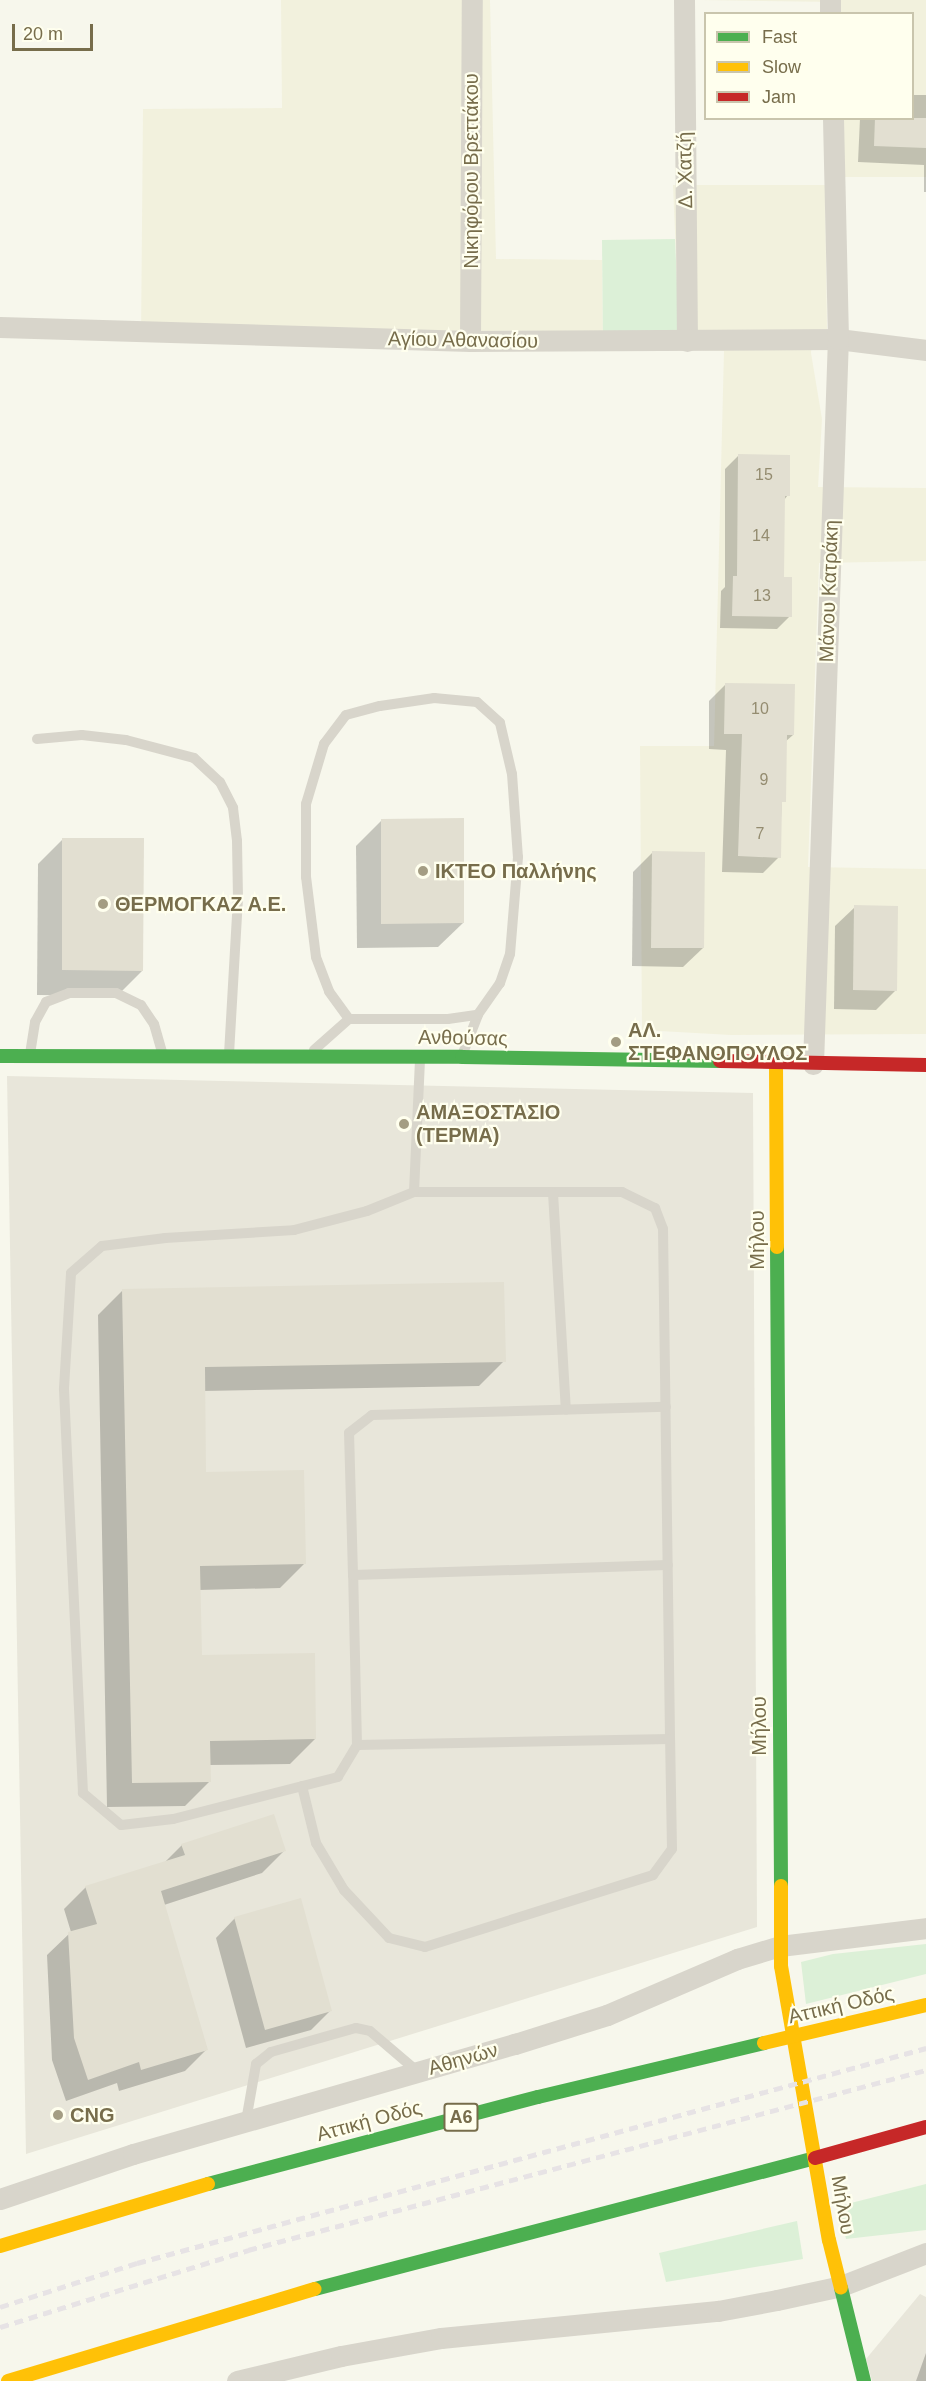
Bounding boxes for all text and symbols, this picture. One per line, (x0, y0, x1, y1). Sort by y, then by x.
scale bar (15, 12, 96, 50)
legend (704, 12, 914, 120)
text: 20 m (23, 24, 63, 44)
text: Fast (762, 27, 797, 47)
text: Slow (762, 57, 801, 77)
street label: Νικηφόρου Βρεττάκου (459, 73, 483, 269)
text: Jam (762, 87, 796, 107)
street label: Δ. Χατζή (672, 132, 698, 208)
street label: Αγίου Αθανασίου (387, 327, 539, 353)
house number: 15 (755, 465, 773, 485)
street label: Μάνου Κατράκη (815, 519, 843, 663)
house number: 14 (752, 526, 770, 546)
house number: 13 (753, 586, 771, 606)
house number: 10 (751, 699, 769, 719)
house number: 9 (760, 770, 768, 790)
house number: 7 (756, 824, 764, 844)
place label: ΙΚΤΕΟ Παλλήνης (435, 859, 597, 883)
marker: ΙΚΤΕΟ Παλλήνης (416, 864, 430, 878)
place label: ΘΕΡΜΟΓΚΑΖ Α.Ε. (115, 892, 287, 916)
marker: ΘΕΡΜΟΓΚΑΖ Α.Ε. (96, 897, 110, 911)
place label: ΑΛ. ΣΤΕΦΑΝΟΠΟΥΛΟΣ (628, 1018, 807, 1065)
street label: Ανθούσας (418, 1025, 508, 1051)
marker: ΑΛ. ΣΤΕΦΑΝΟΠΟΥΛΟΣ (609, 1035, 623, 1049)
place label: ΑΜΑΞΟΣΤΑΣΙΟ (ΤΕΡΜΑ) (416, 1100, 560, 1147)
marker: ΑΜΑΞΟΣΤΑΣΙΟ (ΤΕΡΜΑ) (397, 1117, 411, 1131)
street label: Μήλου (745, 1210, 769, 1270)
street label: Μήλου (747, 1696, 771, 1756)
street label: Αττική Οδός (786, 1981, 896, 2029)
street label: Αθηνών (425, 2038, 501, 2080)
street label: Αττική Οδός (314, 2095, 424, 2147)
road number: Α6 (443, 2102, 479, 2132)
place label: CNG (70, 2103, 114, 2127)
marker: CNG (51, 2108, 65, 2122)
street label: Μήλου (826, 2174, 860, 2236)

